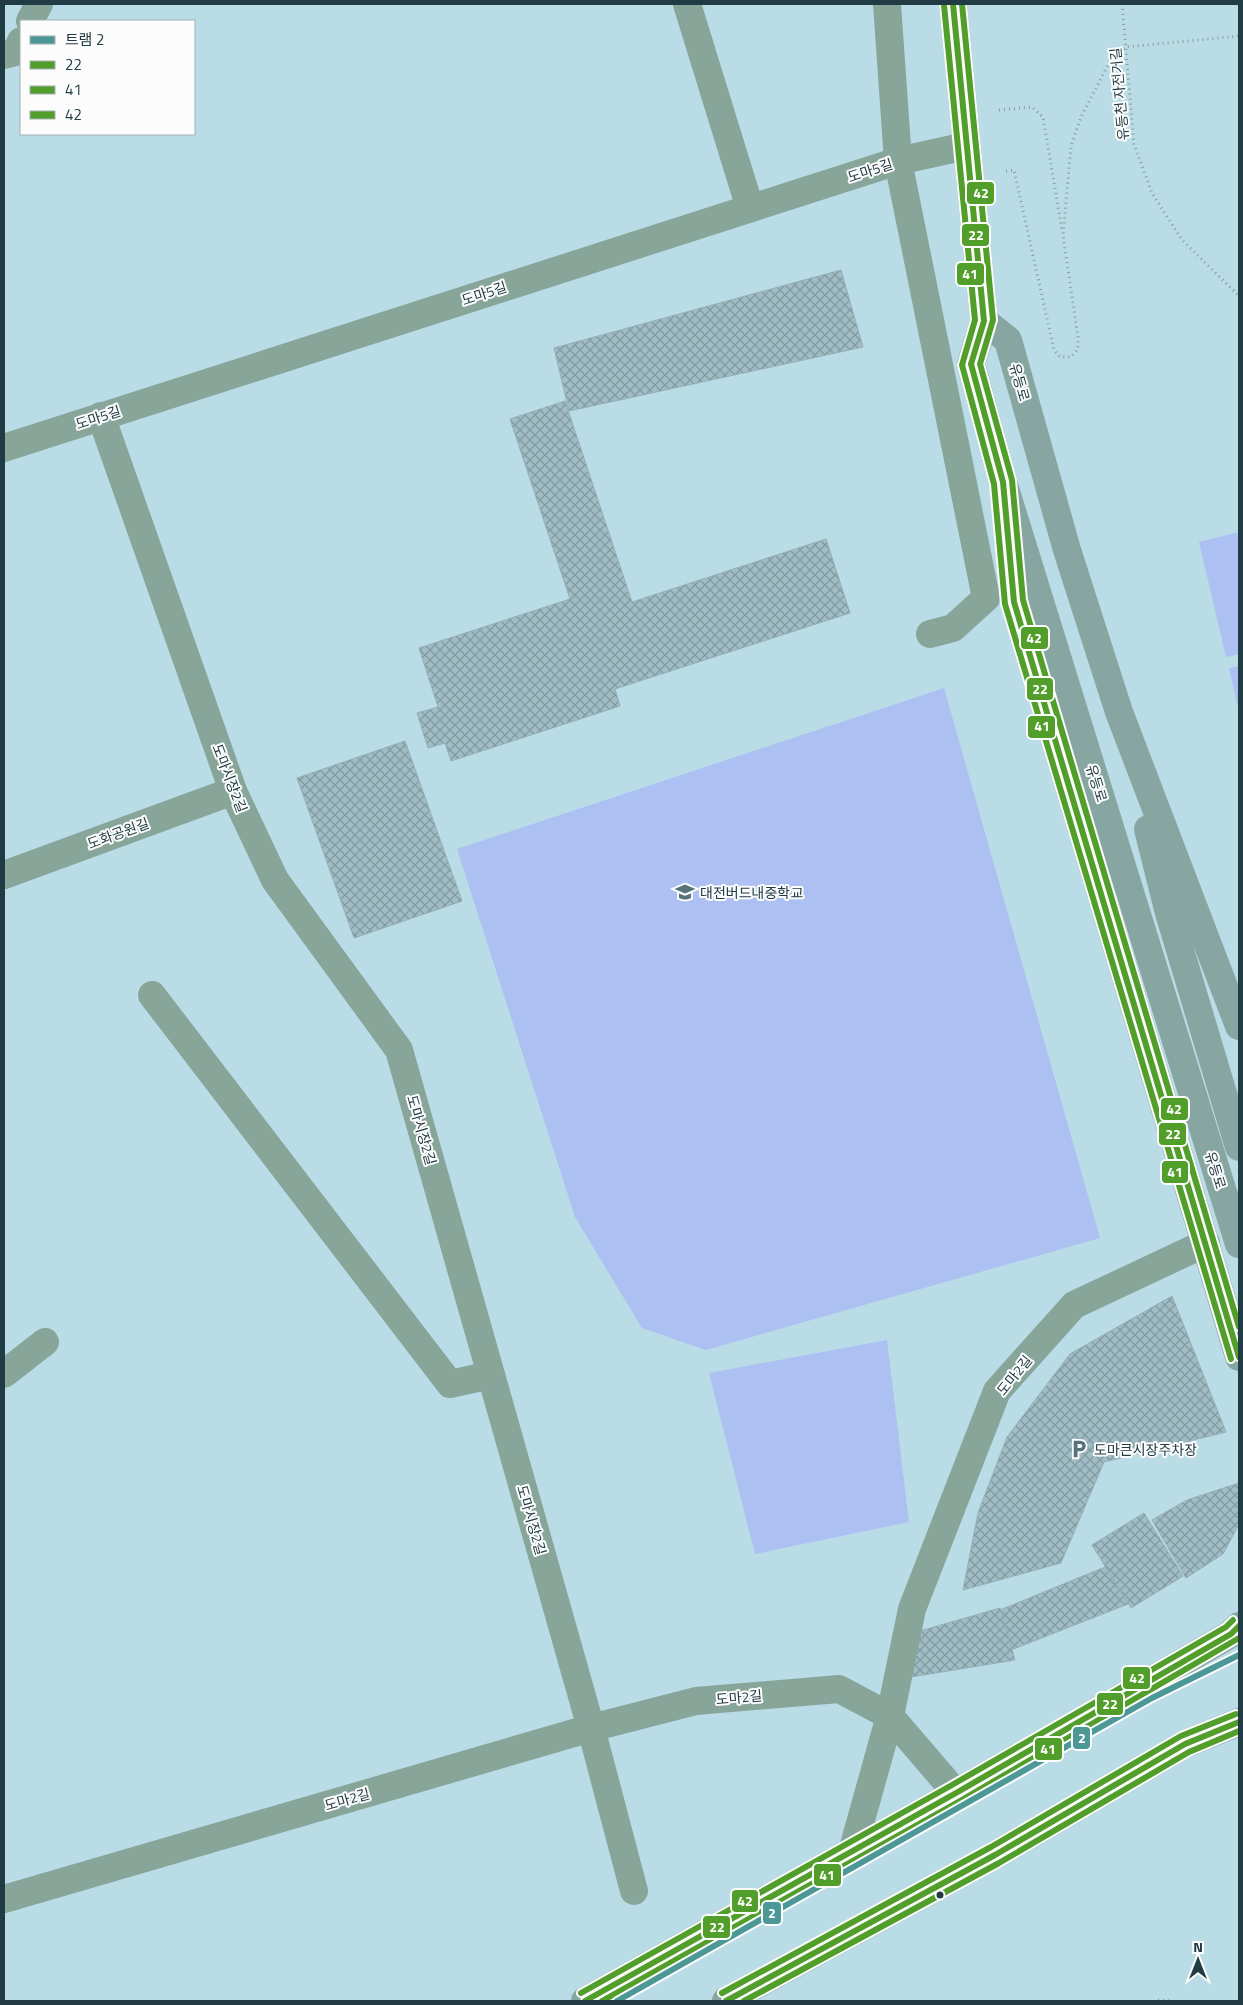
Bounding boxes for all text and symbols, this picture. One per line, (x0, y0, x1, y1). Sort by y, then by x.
legend (20, 20, 195, 135)
text: 트램 2 (65, 28, 104, 51)
street label: 유등천 자전거길 (1104, 47, 1134, 141)
text: 22 (65, 53, 82, 76)
text: 41 (65, 78, 82, 101)
text: 42 (65, 103, 82, 126)
street label: 도마5길 (845, 153, 895, 187)
line badge: 42 (966, 181, 995, 205)
text: 42 (973, 182, 989, 203)
line badge: 22 (961, 223, 990, 247)
text: 22 (968, 224, 984, 245)
line badge: 41 (956, 262, 985, 286)
text: 41 (962, 263, 978, 284)
street label: 도마5길 (459, 276, 509, 310)
street label: 유등로 (1005, 361, 1035, 404)
street label: 도마5길 (73, 400, 123, 434)
line badge: 42 (1020, 626, 1049, 650)
text: 42 (1026, 627, 1042, 648)
line badge: 22 (1026, 677, 1054, 701)
text: 22 (1032, 678, 1048, 699)
line badge: 41 (1027, 715, 1056, 739)
text: 41 (1034, 715, 1050, 736)
street label: 도마시장2길 (207, 741, 253, 815)
street label: 유등로 (1081, 761, 1113, 805)
street label: 도화공원길 (84, 812, 152, 854)
school or university icon: 대전버드내중학교 (674, 881, 696, 903)
place label: 대전버드내중학교 (700, 882, 803, 903)
street label: 도마시장2길 (402, 1092, 442, 1168)
line badge: 42 (1160, 1097, 1189, 1121)
text: 42 (1166, 1098, 1182, 1119)
line badge: 22 (1158, 1122, 1187, 1146)
text: 22 (1165, 1123, 1181, 1144)
street label: 유등로 (1200, 1148, 1232, 1192)
line badge: 41 (1161, 1160, 1189, 1184)
text: 41 (1167, 1161, 1183, 1182)
street label: 도마2길 (991, 1350, 1037, 1400)
parking icon: 도마큰시장주차장 (1068, 1438, 1090, 1460)
place label: 도마큰시장주차장 (1094, 1439, 1197, 1460)
street label: 도마시장2길 (512, 1482, 552, 1558)
line badge: 42 (1122, 1666, 1151, 1690)
text: 42 (1129, 1667, 1145, 1688)
street label: 도마2길 (715, 1685, 763, 1709)
line badge: 22 (1096, 1692, 1124, 1716)
text: 22 (1102, 1693, 1118, 1714)
line badge: 2 (1072, 1726, 1091, 1750)
text: 2 (1078, 1727, 1086, 1748)
line badge: 41 (1034, 1737, 1063, 1761)
text: 41 (1040, 1738, 1056, 1759)
street label: 도마2길 (322, 1783, 372, 1815)
line badge: 41 (813, 1863, 842, 1887)
text: 41 (819, 1864, 835, 1885)
line badge: 42 (731, 1889, 759, 1913)
text: 42 (737, 1890, 753, 1911)
unlabelled marker (935, 1890, 945, 1900)
line badge: 2 (762, 1901, 782, 1925)
text: 2 (768, 1902, 776, 1923)
line badge: 22 (702, 1915, 731, 1939)
text: 22 (709, 1916, 725, 1937)
north arrow (1173, 1935, 1223, 1985)
text: N (1193, 1936, 1203, 1957)

